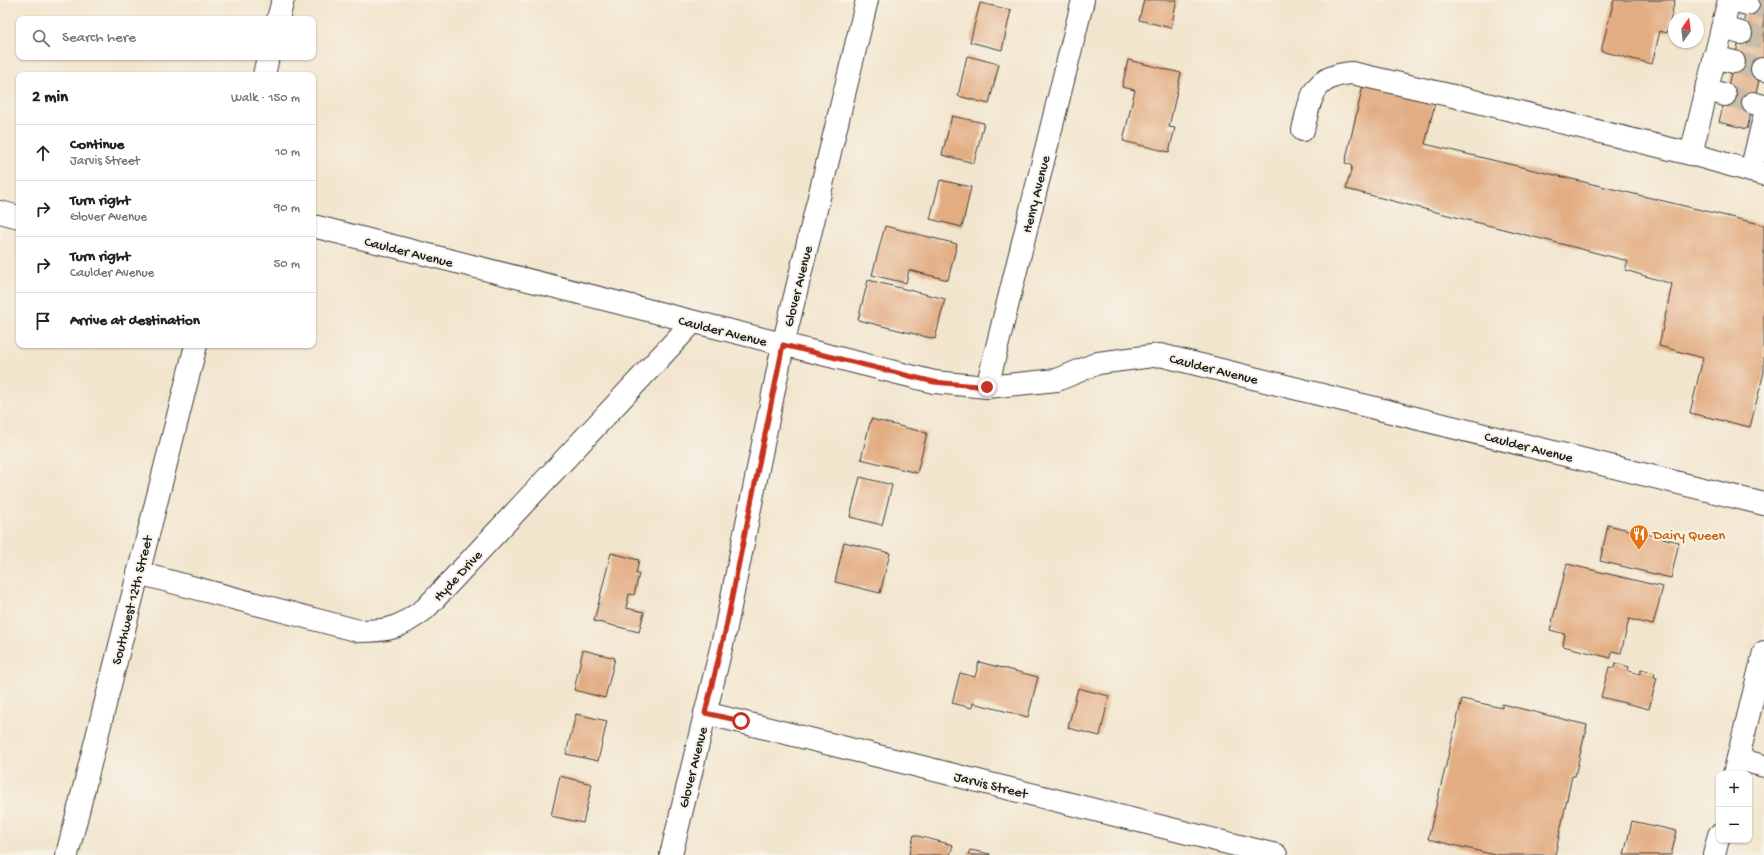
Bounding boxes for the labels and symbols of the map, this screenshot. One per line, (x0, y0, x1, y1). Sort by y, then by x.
north arrow (1668, 12, 1704, 48)
street label: Henry Avenue (1020, 153, 1055, 235)
street label: Caulder Avenue (362, 234, 455, 273)
street label: Glover Avenue (781, 244, 818, 329)
street label: Caulder Avenue (676, 313, 769, 352)
street label: Caulder Avenue (1167, 351, 1260, 390)
route end (978, 378, 996, 396)
street label: Caulder Avenue (1482, 429, 1575, 468)
restaurant icon: Dairy Queen (1628, 523, 1650, 551)
place label: Dairy Queen (1652, 528, 1726, 545)
street label: Southwest 12th Street (109, 533, 158, 667)
street label: Hyde Drive (431, 547, 487, 606)
route start (732, 712, 750, 730)
street label: Glover Avenue (676, 725, 713, 810)
street label: Jarvis Street (952, 769, 1030, 804)

